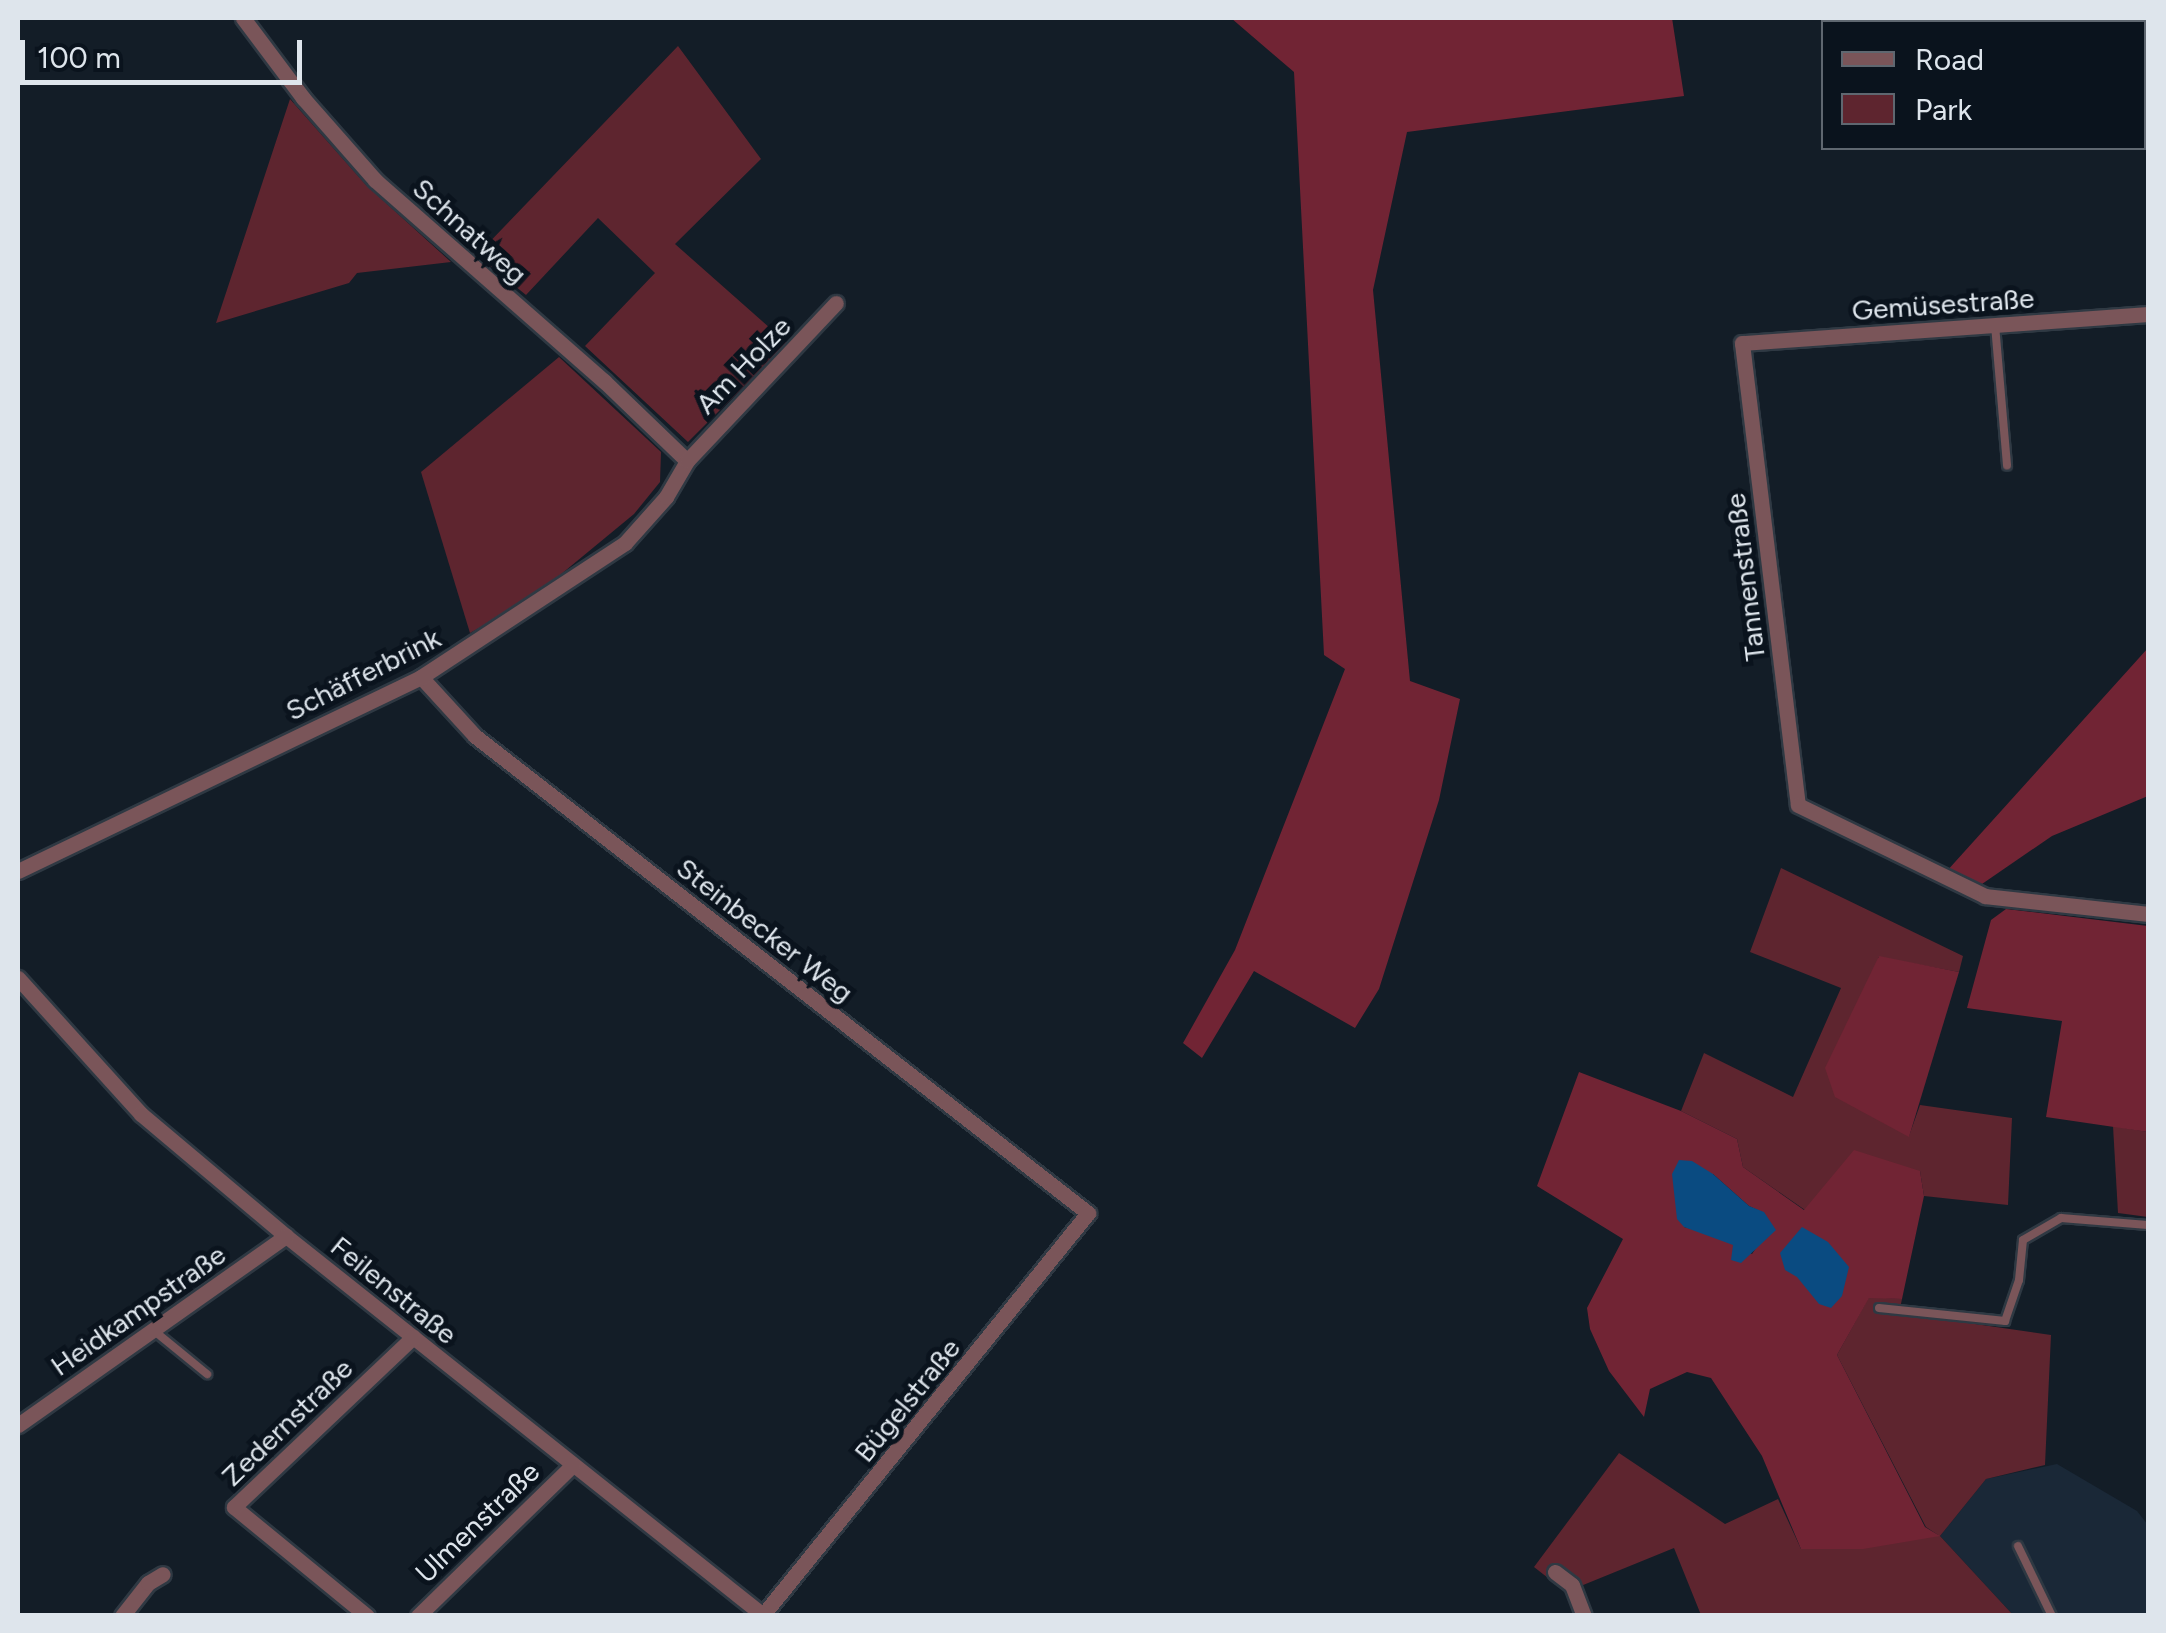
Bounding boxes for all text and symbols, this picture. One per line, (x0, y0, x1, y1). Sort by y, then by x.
scale bar (25, 20, 308, 82)
legend (1821, 20, 2146, 150)
text: 100 m (37, 39, 121, 76)
text: Road (1915, 41, 1984, 78)
text: Park (1915, 91, 1972, 128)
street label: Schnatweg (406, 171, 534, 291)
street label: Gemüsestraße (1851, 281, 2035, 327)
street label: Am Holze (688, 309, 798, 421)
street label: Tannenstraße (1718, 491, 1772, 663)
street label: Schäfferbrink (280, 621, 446, 727)
street label: Steinbecker Weg (670, 851, 860, 1009)
street label: Feilenstraße (324, 1229, 464, 1351)
street label: Heidkampstraße (44, 1237, 232, 1383)
street label: Bügelstraße (847, 1332, 967, 1468)
street label: Zedernstraße (215, 1351, 359, 1493)
street label: Ulmenstraße (408, 1455, 546, 1589)

